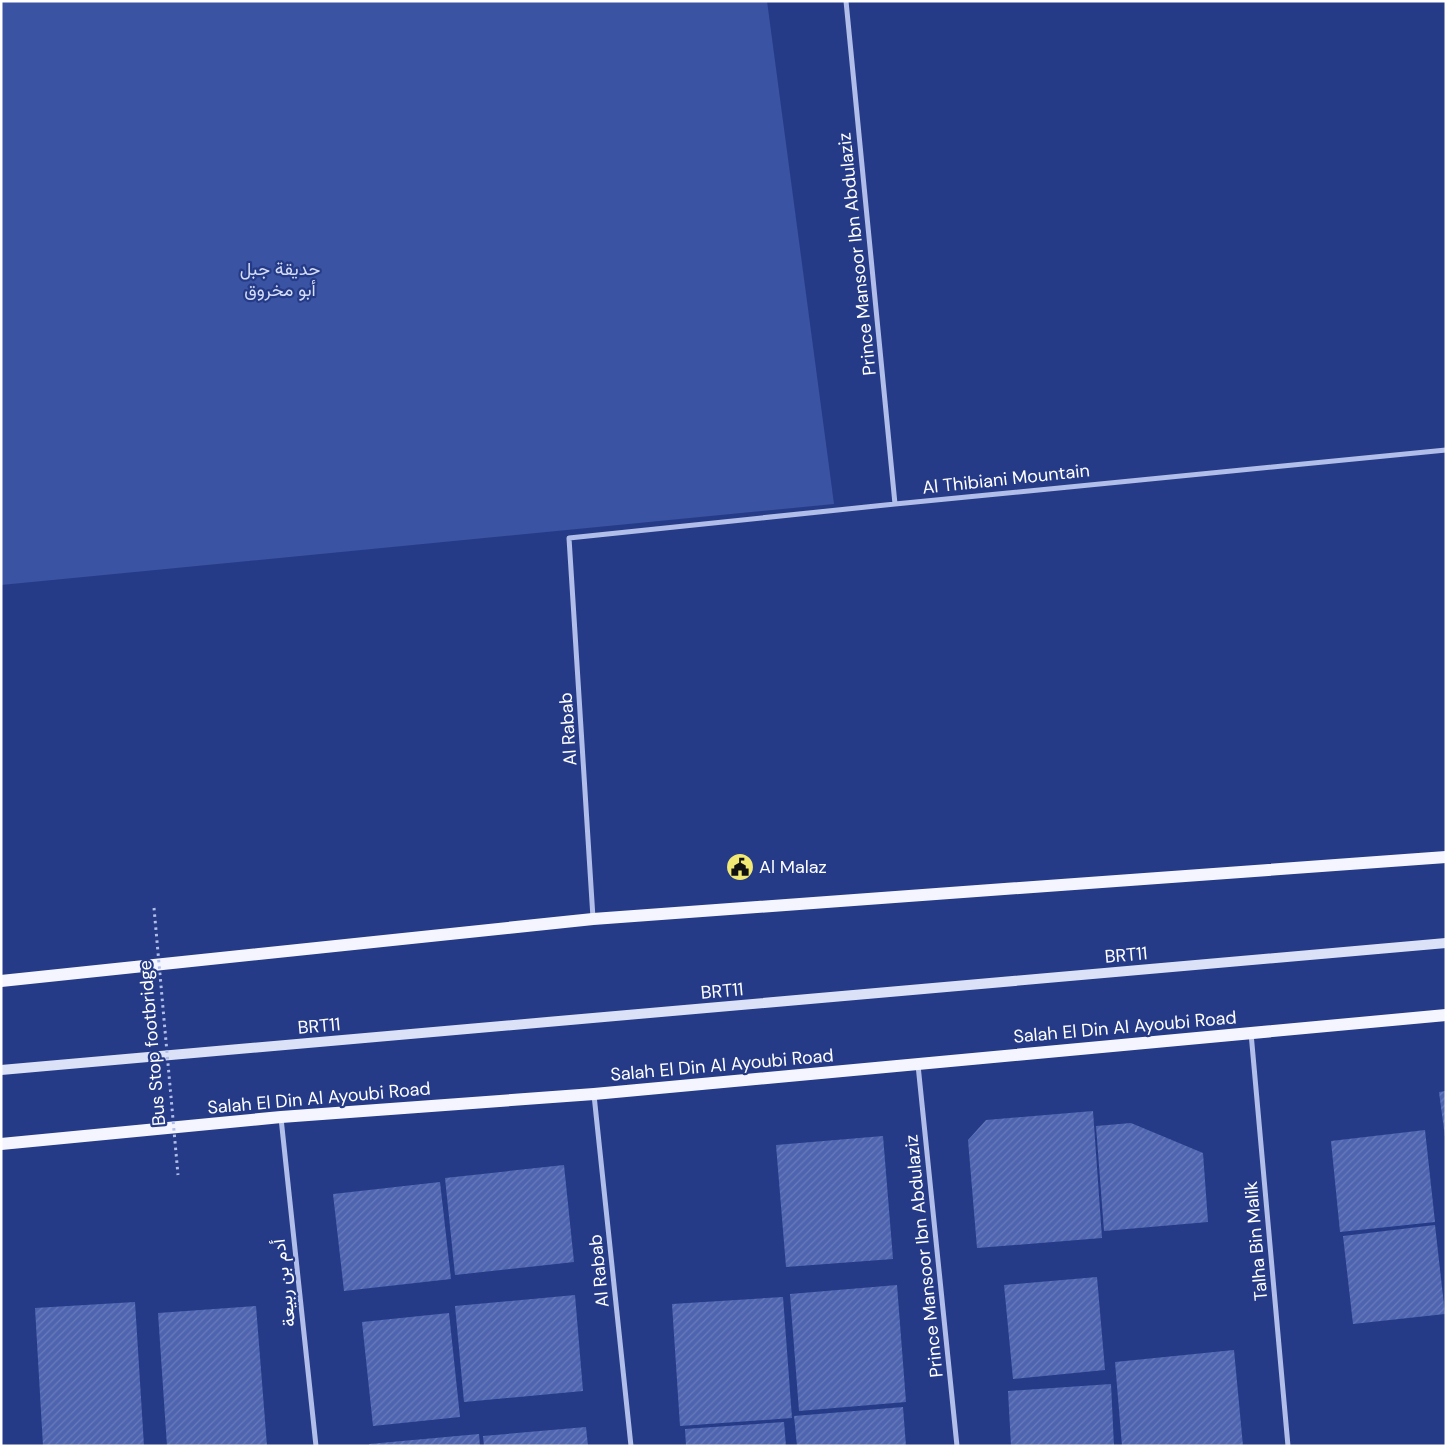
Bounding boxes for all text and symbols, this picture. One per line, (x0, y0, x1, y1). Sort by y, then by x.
street label: Prince Mansoor Ibn Abdulaziz (832, 131, 882, 377)
park label: حديقة جبل أبو مخروق (240, 257, 320, 302)
street label: Al Thibiani Mountain (921, 458, 1091, 500)
street label: Al Rabab (553, 692, 583, 766)
public building icon: Al Malaz (725, 852, 755, 882)
place label: Al Malaz (759, 855, 827, 879)
street label: BRT11 (1104, 941, 1148, 969)
street label: Bus Stop footbridge (133, 959, 171, 1127)
street label: BRT11 (700, 977, 744, 1005)
street label: Salah El Din Al Ayoubi Road (1012, 1005, 1238, 1049)
street label: BRT11 (297, 1012, 341, 1040)
street label: Salah El Din Al Ayoubi Road (609, 1043, 835, 1087)
street label: Salah El Din Al Ayoubi Road (206, 1076, 432, 1120)
street label: Prince Mansoor Ibn Abdulaziz (899, 1133, 949, 1379)
street label: Talha Bin Malik (1239, 1180, 1273, 1302)
street label: Al Rabab (583, 1233, 615, 1309)
street label: أدم بن ربيعة (267, 1238, 301, 1328)

